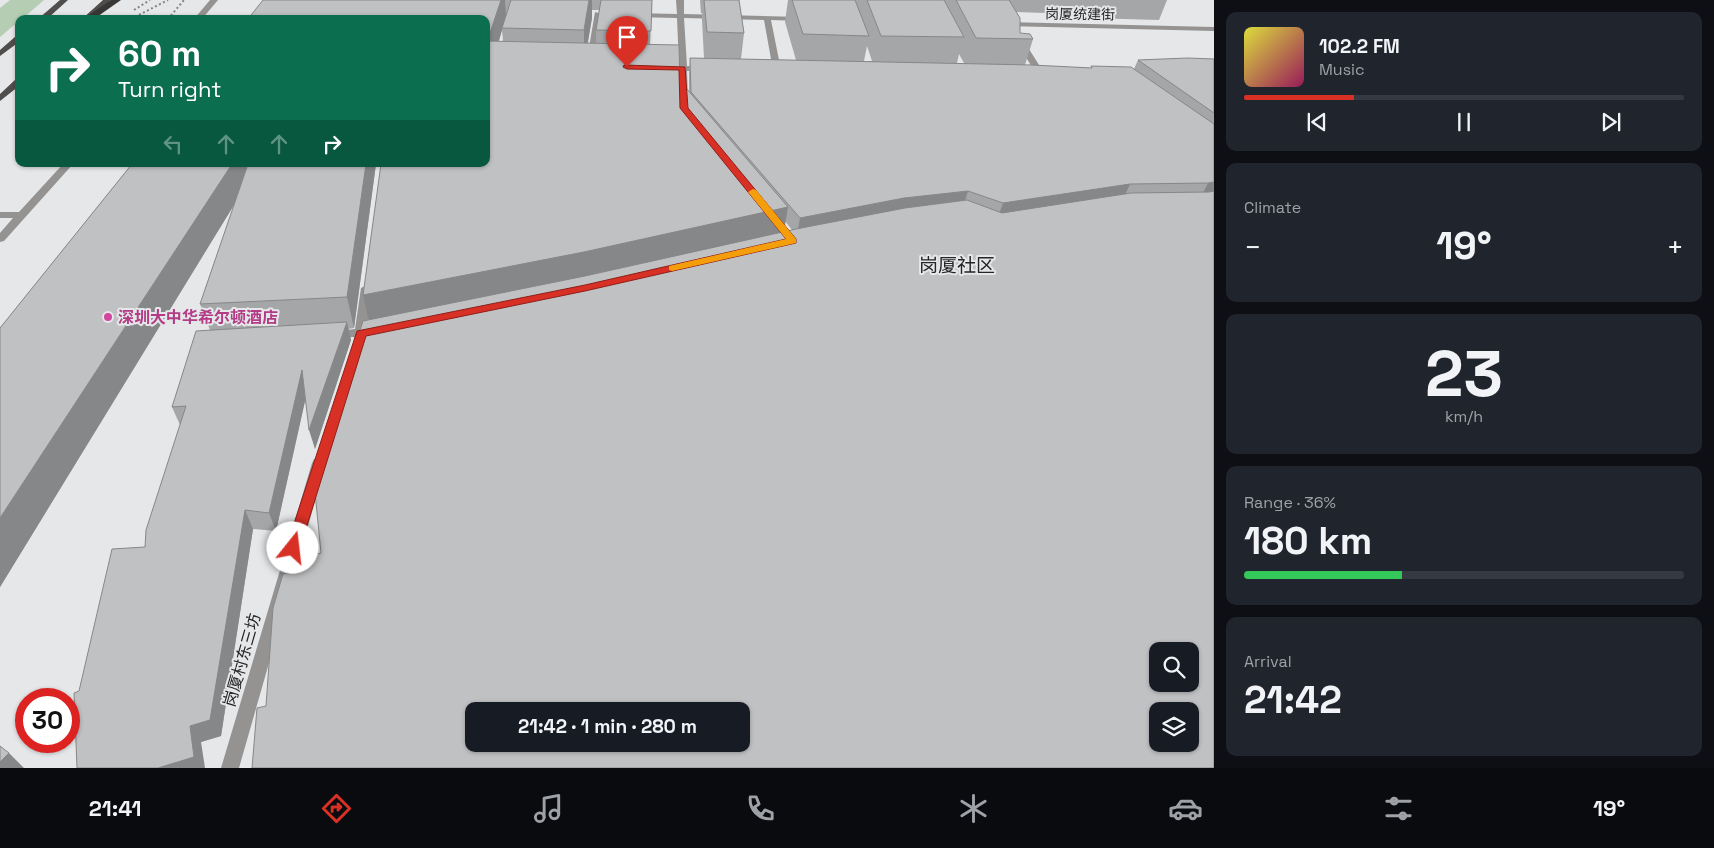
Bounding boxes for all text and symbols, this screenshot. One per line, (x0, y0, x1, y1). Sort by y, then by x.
street label: 岗厦统建街 (1045, 4, 1115, 24)
pin (606, 16, 648, 67)
icon: arrive (613, 23, 641, 51)
text: 60 m (118, 32, 201, 76)
text: 102.2 FM (1319, 34, 1400, 59)
icon: right (35, 35, 100, 100)
text: Music (1319, 59, 1365, 80)
text: Turn right (118, 75, 221, 103)
icon: previous (1303, 108, 1331, 136)
icon: pause (1450, 108, 1478, 136)
icon: next (1597, 108, 1625, 136)
icon: left (159, 130, 187, 158)
icon: ahead (212, 130, 240, 158)
icon: ahead (265, 130, 293, 158)
icon: right (318, 130, 346, 158)
text: Climate (1244, 197, 1301, 218)
text: 19° (1436, 222, 1492, 270)
text: − (1244, 229, 1261, 265)
text: + (1667, 229, 1684, 265)
district label: 岗厦社区 (919, 253, 995, 278)
place label: 深圳大中华希尔顿酒店 (118, 307, 278, 328)
marker: 深圳大中华希尔顿酒店 (102, 311, 114, 323)
text: 23 (1425, 332, 1503, 415)
text: km/h (1445, 406, 1483, 427)
text: Range · 36% (1244, 492, 1336, 513)
text: 180 km (1244, 517, 1372, 565)
position arrow (266, 521, 318, 573)
street label: 岗厦村东三坊 (219, 611, 265, 709)
map controls (1149, 642, 1199, 752)
button: search (1149, 642, 1199, 692)
text: Arrival (1244, 651, 1292, 672)
text: 21:42 (1244, 676, 1342, 724)
speed limit sign: 30 (15, 688, 80, 753)
button: layers (1149, 702, 1199, 752)
text: 21:42 · 1 min · 280 m (518, 714, 697, 739)
icon: directions (319, 791, 354, 826)
icon: music (531, 791, 566, 826)
icon: phone (743, 791, 778, 826)
icon: climate (956, 791, 991, 826)
icon: car (1168, 791, 1203, 826)
icon: filters (1381, 791, 1416, 826)
text: 21:41 (89, 794, 141, 822)
text: 19° (1593, 794, 1625, 822)

